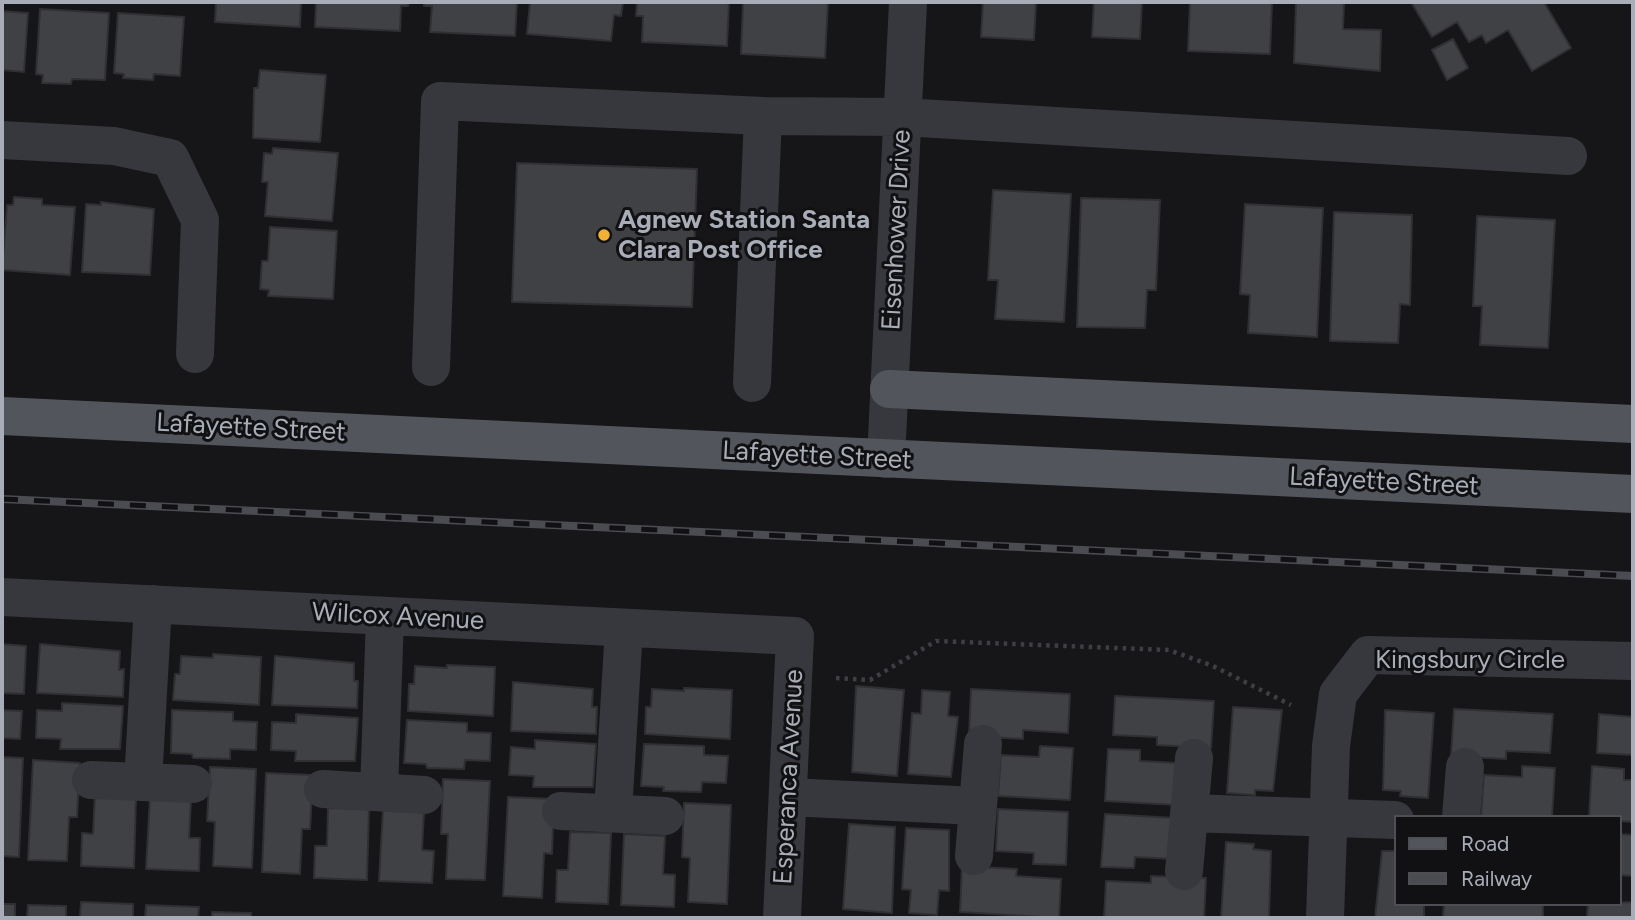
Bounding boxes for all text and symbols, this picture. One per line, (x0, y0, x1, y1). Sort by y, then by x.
street label: Eisenhower Drive (876, 129, 918, 331)
place label: Agnew Station Santa Clara Post Office (618, 204, 870, 266)
marker: Agnew Station Santa Clara Post Office (596, 227, 612, 243)
street label: Lafayette Street (155, 407, 347, 449)
street label: Lafayette Street (721, 435, 913, 477)
street label: Lafayette Street (1288, 461, 1480, 503)
street label: Wilcox Avenue (311, 597, 485, 637)
street label: Kingsbury Circle (1375, 644, 1565, 676)
street label: Esperanca Avenue (768, 669, 810, 885)
legend (1394, 815, 1621, 906)
text: Road (1461, 831, 1509, 856)
text: Railway (1461, 866, 1532, 891)

